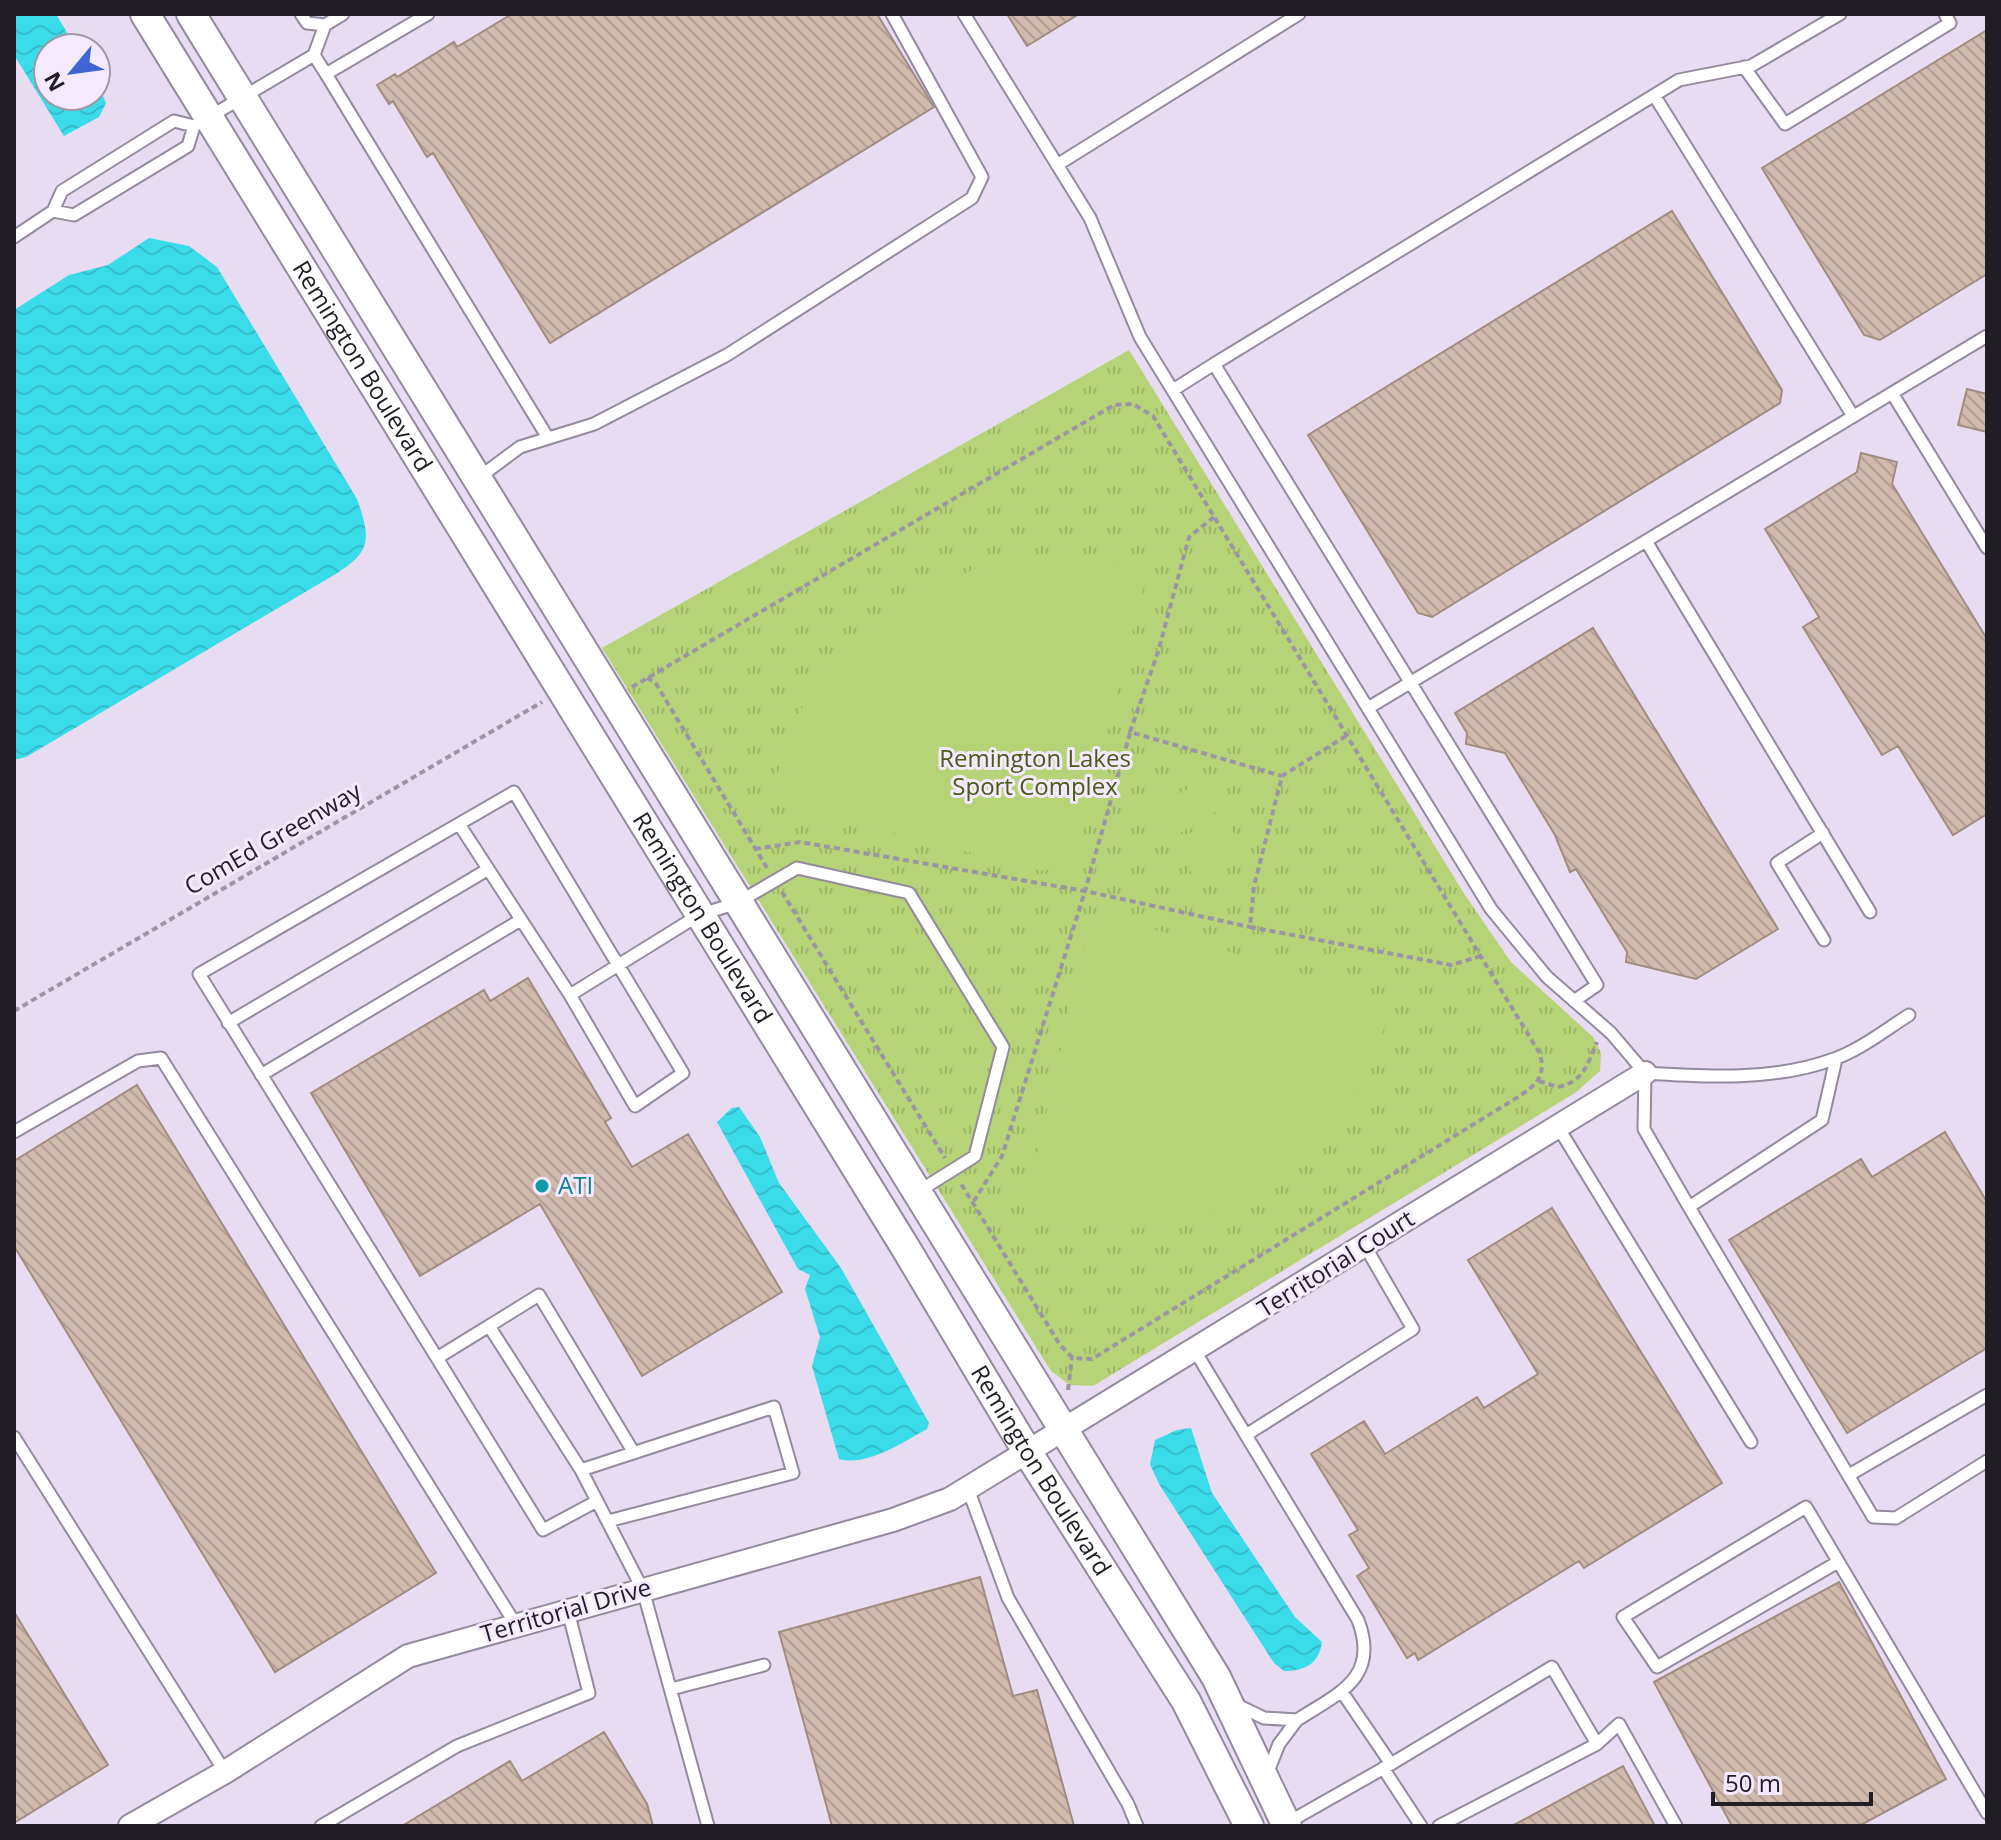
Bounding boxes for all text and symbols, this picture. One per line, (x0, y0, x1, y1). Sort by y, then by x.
north arrow (32, 32, 112, 112)
text: N (36, 67, 71, 97)
street label: Remington Boulevard (286, 254, 441, 477)
park label: Remington Lakes Sport Complex (939, 741, 1131, 802)
street label: ComEd Greenway (178, 773, 367, 902)
street label: Remington Boulevard (626, 805, 781, 1029)
place label: ATI (558, 1168, 593, 1201)
marker: ATI (533, 1177, 551, 1195)
street label: Territorial Court (1250, 1201, 1420, 1324)
street label: Remington Boulevard (964, 1358, 1120, 1582)
street label: Territorial Drive (477, 1569, 655, 1650)
scale bar (1713, 1756, 1871, 1806)
text: 50 m (1725, 1766, 1781, 1799)

